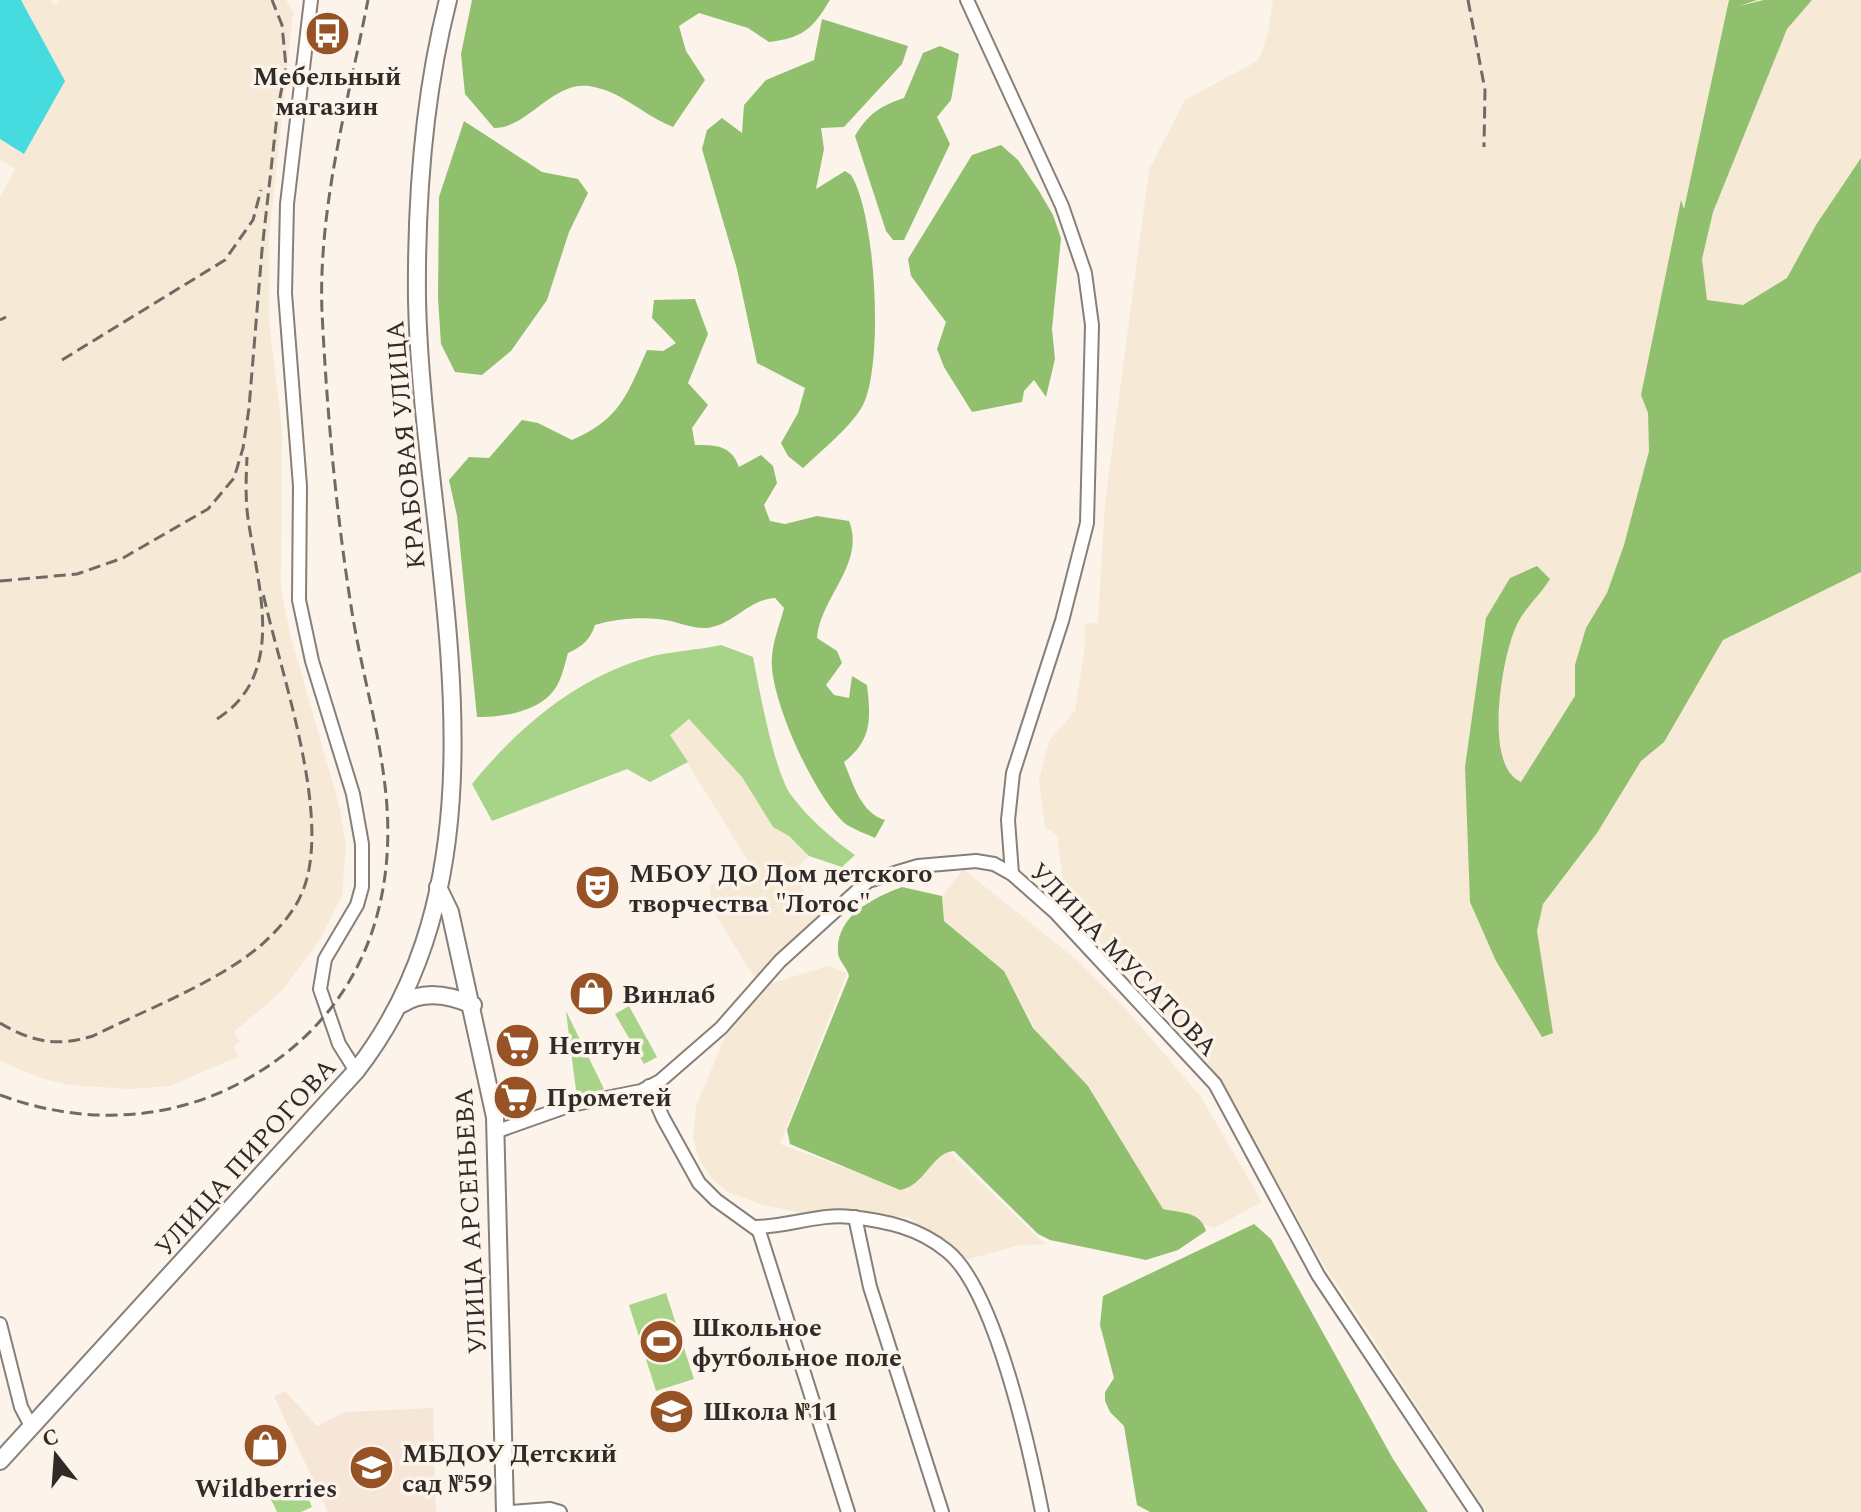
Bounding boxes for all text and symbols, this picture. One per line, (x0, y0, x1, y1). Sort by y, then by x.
bus stop icon: Мебельный магазин (303, 9, 351, 57)
place label: Мебельный магазин (253, 57, 401, 127)
street label: КРАБОВАЯ УЛИЦА (375, 319, 437, 571)
street label: УЛИЦА МУСАТОВА (1019, 853, 1227, 1066)
place label: МБОУ ДО Дом детского творчества "Лотос" (629, 854, 932, 924)
theatre icon: МБОУ ДО Дом детского творчества "Лотос" (574, 864, 622, 912)
shop icon: Винлаб (567, 970, 615, 1018)
place label: Винлаб (622, 975, 715, 1015)
supermarket icon: Нептун (493, 1021, 541, 1069)
place label: Нептун (548, 1026, 641, 1066)
street label: УЛИЦА ПИРОГОВА (145, 1049, 346, 1266)
supermarket icon: Прометей (491, 1073, 539, 1121)
place label: Прометей (546, 1078, 672, 1118)
street label: УЛИЦА АРСЕНЬЕВА (444, 1087, 498, 1355)
place label: Школьное футбольное поле (692, 1308, 902, 1378)
sports icon: Школьное футбольное поле (637, 1318, 685, 1366)
school or university icon: Школа №11 (648, 1387, 696, 1435)
place label: Школа №11 (703, 1392, 839, 1432)
north arrow (16, 1416, 96, 1496)
text: С (38, 1420, 63, 1456)
shop icon: Wildberries (242, 1421, 290, 1469)
place label: МБДОУ Детский сад №59 (402, 1434, 617, 1504)
school or university icon: МБДОУ Детский сад №59 (347, 1444, 395, 1492)
place label: Wildberries (195, 1469, 337, 1509)

